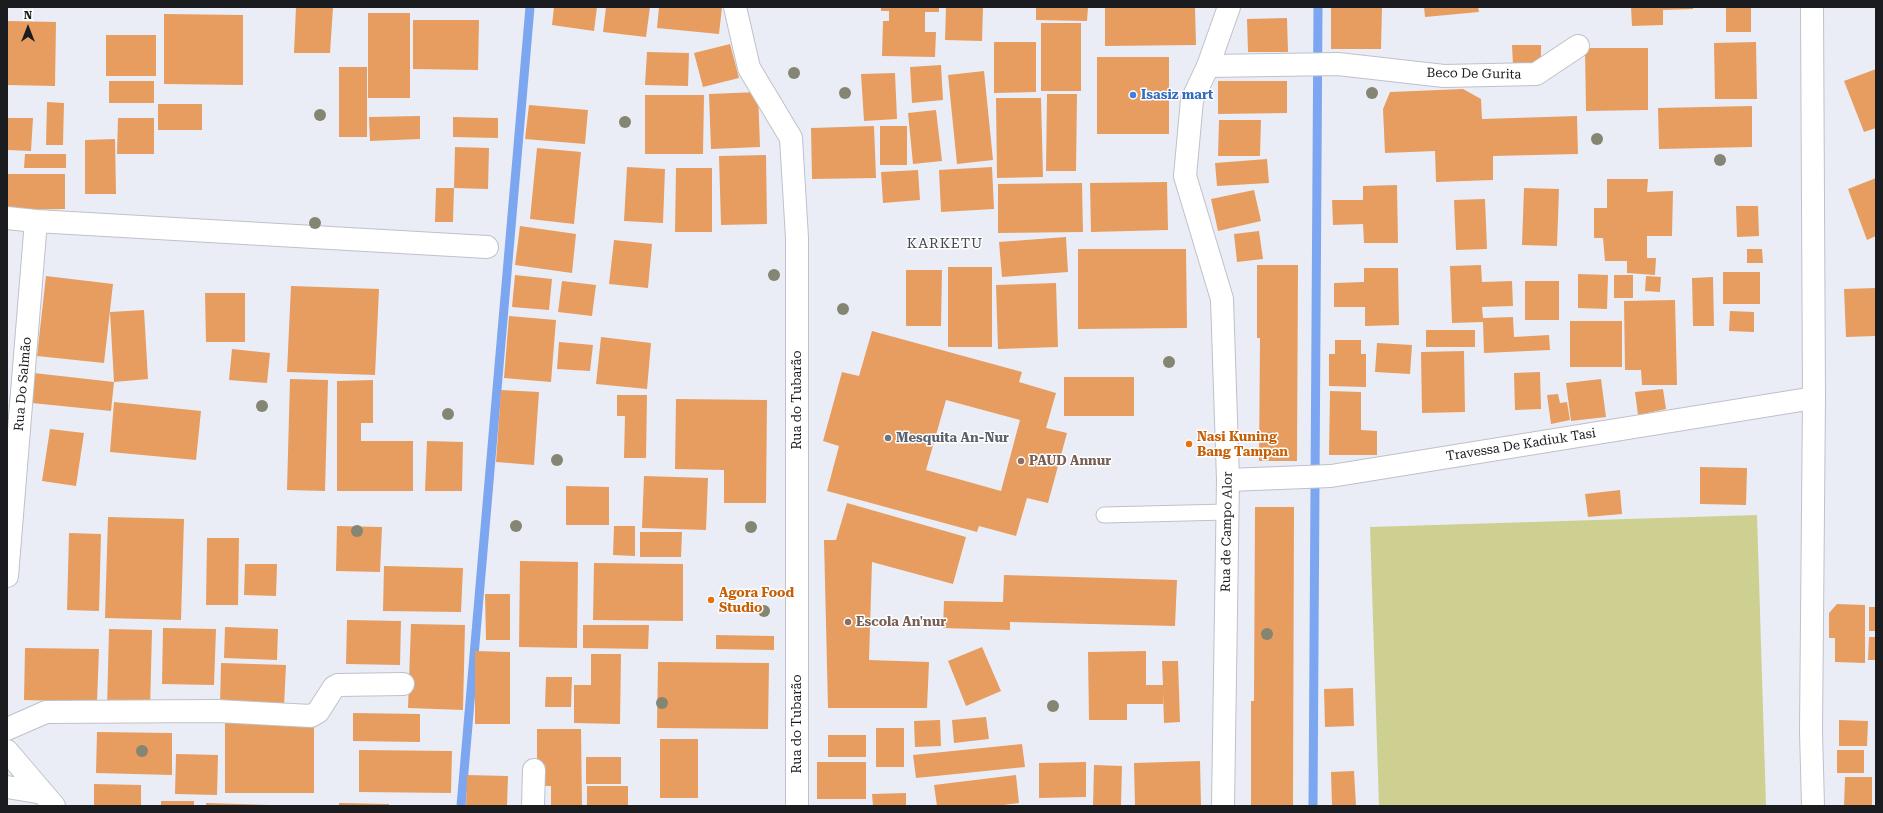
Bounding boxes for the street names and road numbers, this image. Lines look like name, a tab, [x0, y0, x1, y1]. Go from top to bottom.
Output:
street label: Beco De Gurita	[1426, 65, 1522, 83]
street label: Rua Do Salmão	[11, 336, 35, 432]
street label: Rua do Tubarão	[789, 351, 805, 449]
street label: Travessa De Kadiuk Tasi	[1445, 425, 1597, 465]
street label: Rua de Campo Alor	[1218, 472, 1236, 592]
street label: Rua do Tubarão	[789, 675, 805, 773]

